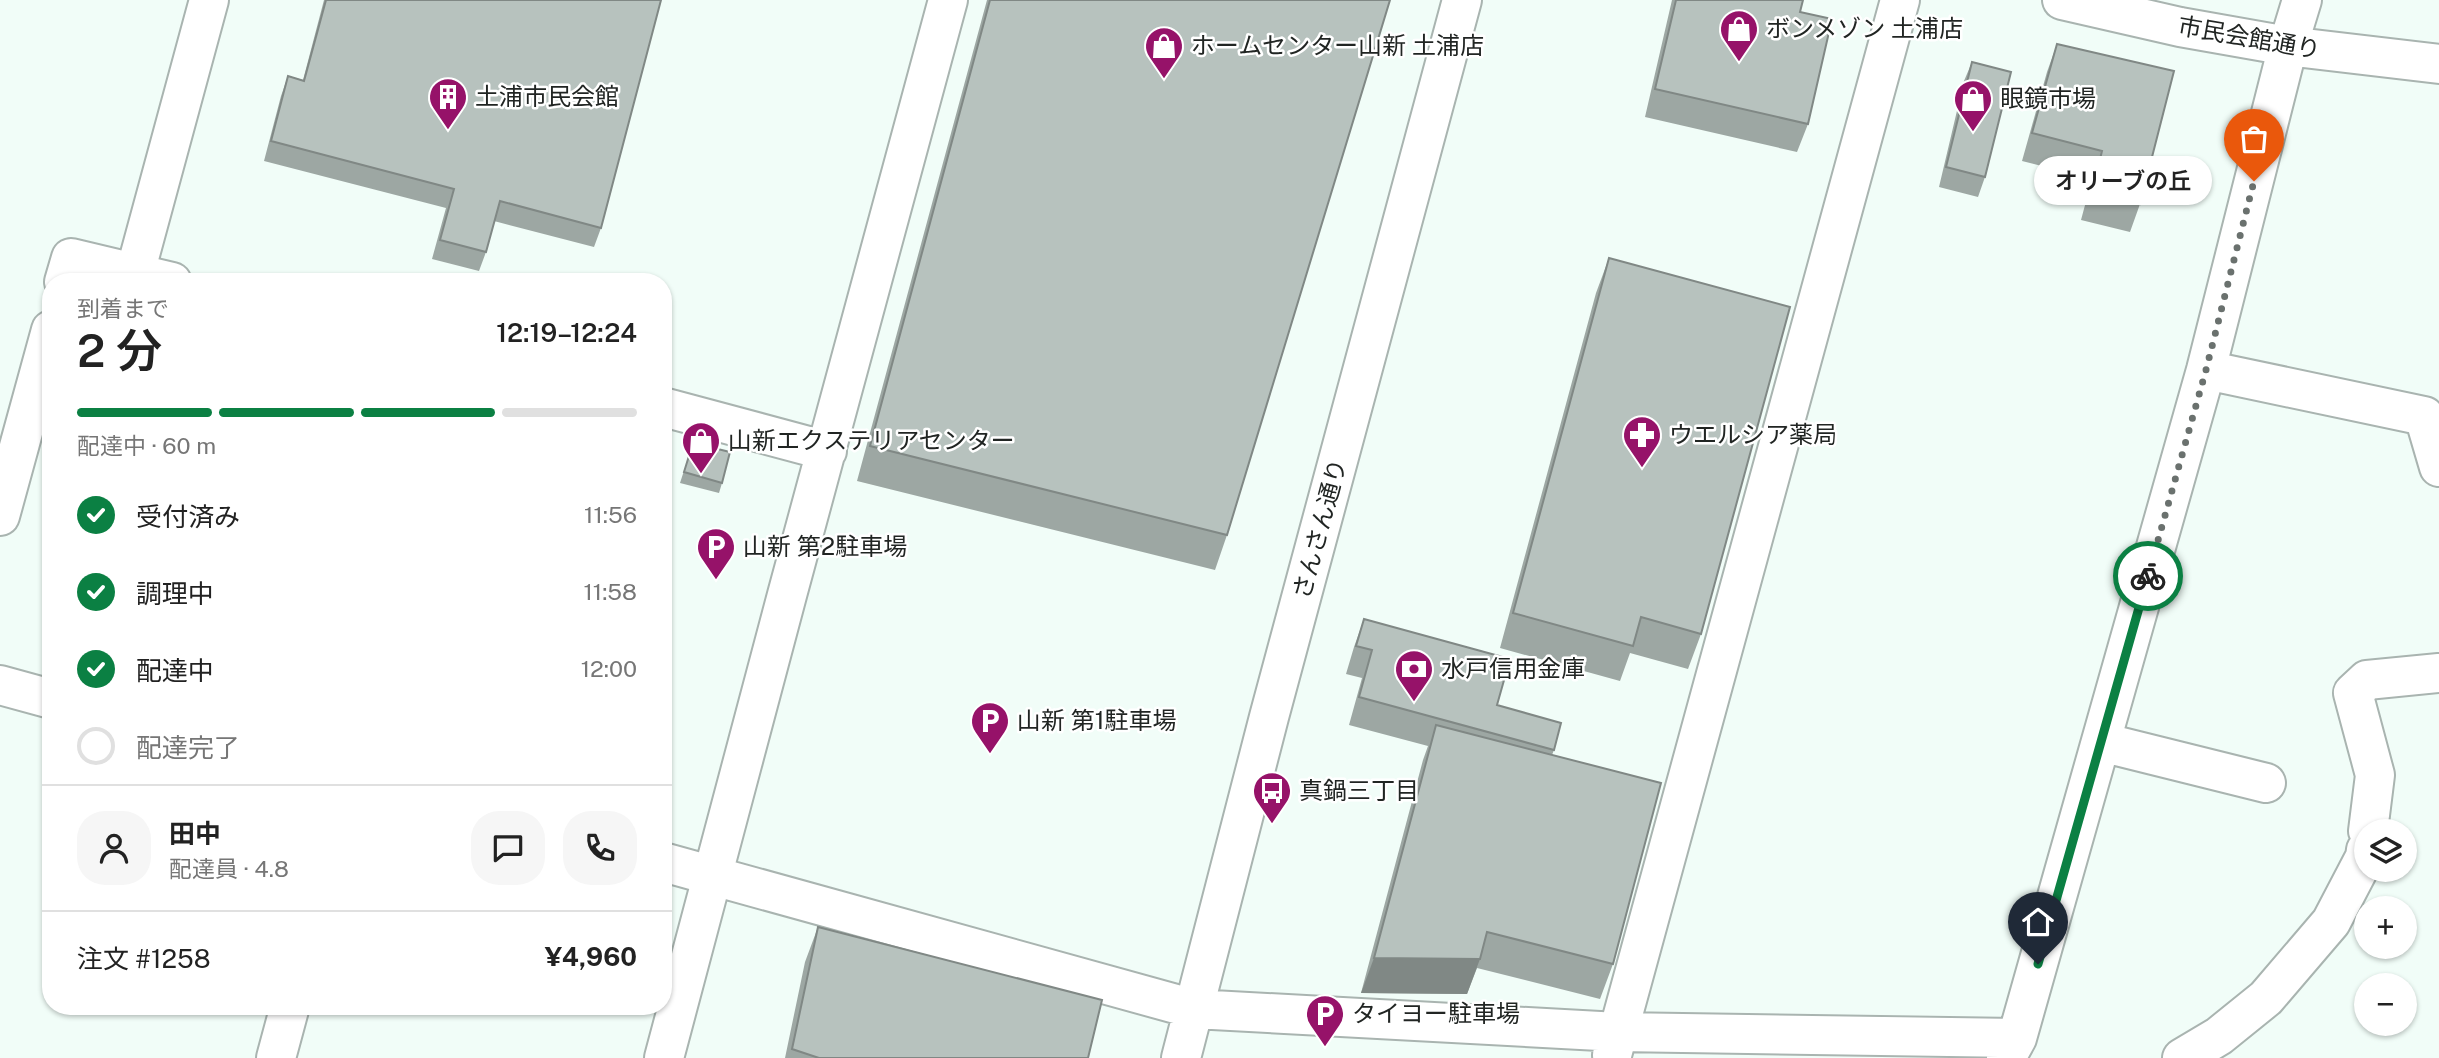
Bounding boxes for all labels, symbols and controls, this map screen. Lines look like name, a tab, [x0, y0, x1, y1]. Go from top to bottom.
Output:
shop icon: ボンメゾン 土浦店	[1718, 8, 1760, 63]
street label: 市民会館通り	[2176, 11, 2323, 63]
place label: ボンメゾン 土浦店	[1766, 14, 1963, 42]
shop icon: ホームセンター山新 土浦店	[1143, 25, 1185, 80]
place label: ホームセンター山新 土浦店	[1191, 31, 1484, 59]
building icon: 土浦市民会館	[427, 76, 469, 131]
shop icon: 眼鏡市場	[1952, 78, 1994, 133]
place label: 土浦市民会館	[475, 82, 619, 110]
place label: 眼鏡市場	[2000, 84, 2096, 112]
pin	[2224, 109, 2284, 181]
icon: bag	[2235, 120, 2273, 158]
callout: オリーブの丘	[2034, 156, 2212, 206]
text: オリーブの丘	[2055, 167, 2191, 194]
text: 到着まで	[77, 295, 169, 322]
text: 12:19–12:24	[496, 317, 637, 348]
text: 2 分	[77, 323, 162, 377]
pharmacy icon: ウエルシア薬局	[1621, 414, 1663, 469]
shop icon: 山新エクステリアセンター	[680, 420, 722, 475]
place label: ウエルシア薬局	[1669, 420, 1837, 448]
place label: 山新エクステリアセンター	[728, 426, 1015, 454]
text: 配達中 · 60 m	[77, 432, 216, 459]
street label: さんさん通り	[1287, 456, 1351, 602]
icon: check	[77, 496, 115, 534]
text: 受付済み	[136, 501, 240, 532]
text: 11:56	[584, 501, 637, 528]
parking icon: 山新 第2駐車場	[695, 526, 737, 581]
place label: 山新 第2駐車場	[743, 532, 907, 560]
courier	[2113, 541, 2183, 611]
icon: bike	[2129, 557, 2167, 595]
icon: check	[77, 573, 115, 611]
text: 調理中	[136, 578, 214, 609]
text: 11:58	[583, 578, 637, 605]
bank icon: 水戸信用金庫	[1393, 648, 1435, 703]
icon: check	[77, 650, 115, 688]
place label: 水戸信用金庫	[1441, 654, 1585, 682]
text: 配達中	[136, 655, 214, 686]
text: 12:00	[581, 655, 637, 682]
parking icon: 山新 第1駐車場	[969, 700, 1011, 755]
place label: 山新 第1駐車場	[1017, 706, 1177, 734]
text: 配達完了	[136, 732, 240, 763]
bus stop icon: 真鍋三丁目	[1251, 770, 1293, 825]
place label: 真鍋三丁目	[1299, 776, 1419, 804]
button: person	[77, 811, 151, 885]
button: chat	[471, 811, 545, 885]
button: phone	[563, 811, 637, 885]
text: 田中	[169, 818, 221, 849]
map controls	[2354, 819, 2417, 1036]
button: layers	[2354, 819, 2417, 882]
text: 配達員 · 4.8	[169, 855, 289, 882]
pin	[2008, 892, 2068, 964]
button: +	[2354, 896, 2417, 959]
icon: home	[2019, 903, 2057, 941]
text: ¥4,960	[545, 941, 637, 972]
text: 注文 #1258	[77, 943, 211, 974]
button: −	[2354, 973, 2417, 1036]
parking icon: タイヨー駐車場	[1304, 993, 1346, 1048]
place label: タイヨー駐車場	[1352, 999, 1520, 1027]

